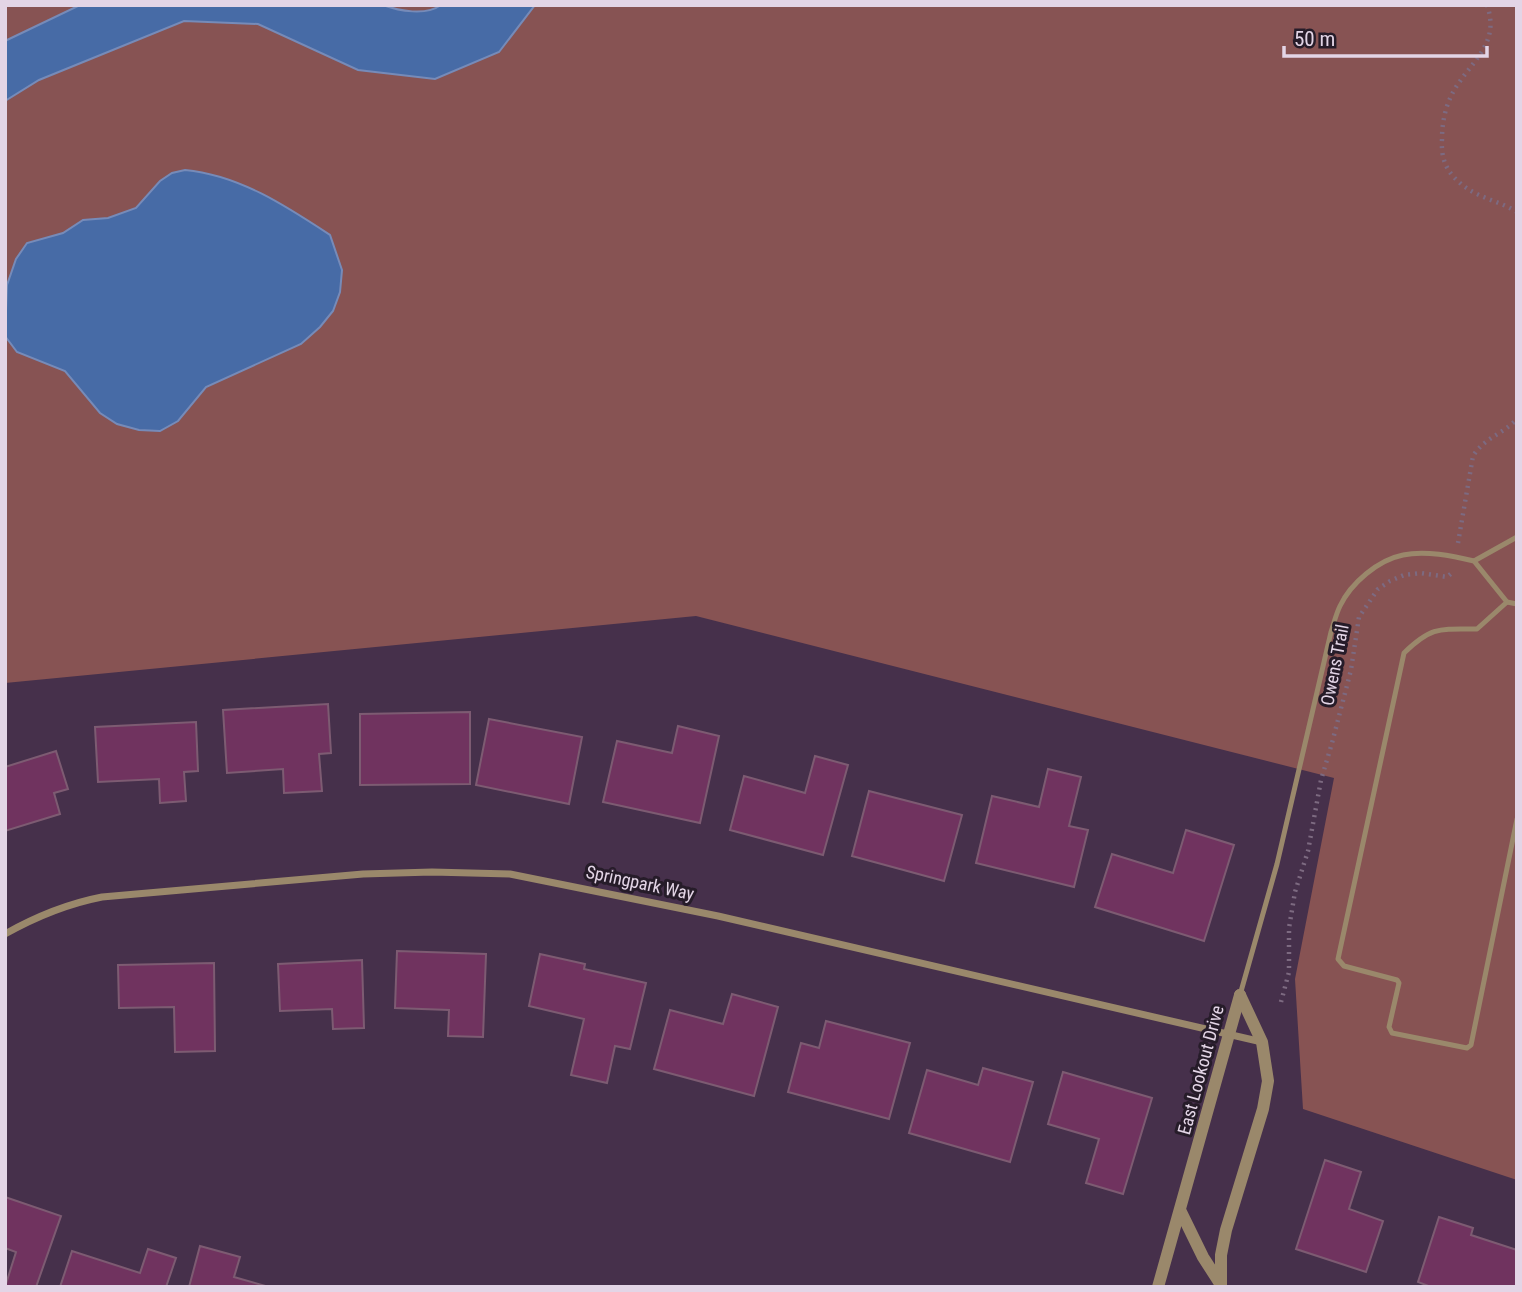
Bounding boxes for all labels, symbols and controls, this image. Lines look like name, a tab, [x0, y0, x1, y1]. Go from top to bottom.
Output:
scale bar	[1284, 14, 1487, 58]
text: 50 m	[1294, 27, 1335, 51]
street label: Owens Trail	[1316, 622, 1353, 707]
street label: Springpark Way	[584, 861, 697, 904]
street label: East Lookout Drive	[1173, 1003, 1228, 1137]

